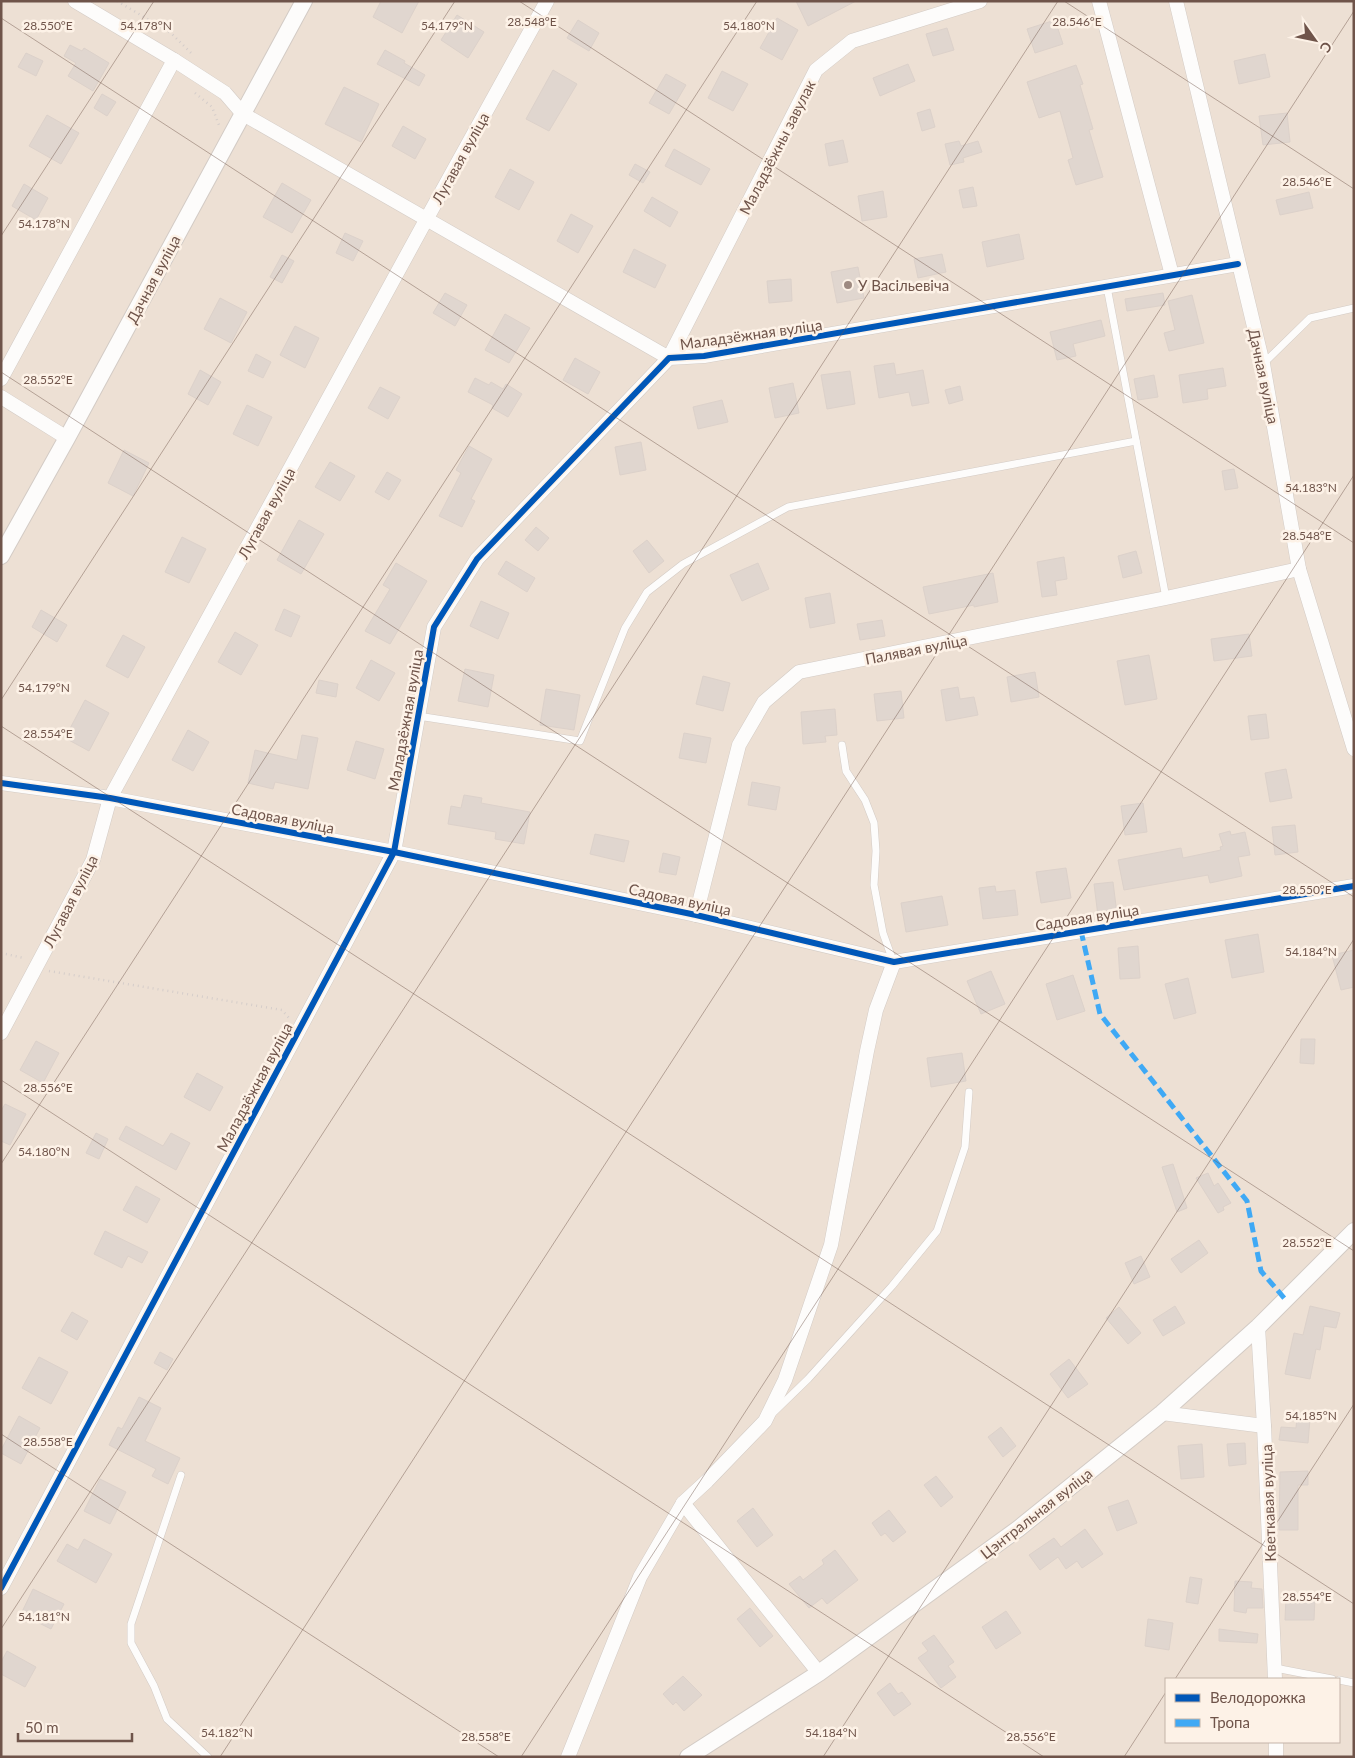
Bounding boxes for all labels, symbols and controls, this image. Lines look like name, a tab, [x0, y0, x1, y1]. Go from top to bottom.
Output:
text: 28.548°E	[507, 14, 557, 29]
text: 28.546°E	[1052, 14, 1102, 29]
north arrow	[1290, 15, 1340, 65]
text: 28.550°E	[23, 18, 73, 33]
text: 54.178°N	[120, 18, 172, 33]
text: 54.179°N	[421, 18, 473, 33]
text: 54.180°N	[723, 18, 775, 33]
text: С	[1316, 39, 1336, 56]
street label: Маладзёжны завулак	[735, 76, 819, 217]
street label: Лугавая вуліца	[427, 109, 492, 208]
text: 28.546°E	[1282, 174, 1332, 189]
text: 54.178°N	[18, 216, 70, 231]
street label: Дачная вуліца	[122, 232, 184, 326]
place label: У Васільевіча	[858, 276, 949, 294]
marker: У Васільевіча	[842, 279, 854, 291]
street label: Маладзёжная вуліца	[679, 315, 823, 353]
street label: Дачная вуліца	[1245, 327, 1283, 425]
text: 28.552°E	[23, 372, 73, 387]
street label: Лугавая вуліца	[233, 464, 298, 563]
text: 54.183°N	[1285, 480, 1337, 495]
text: 28.548°E	[1282, 528, 1332, 543]
street label: Палявая вуліца	[863, 630, 969, 668]
street label: Маладзёжная вуліца	[384, 648, 426, 792]
text: 54.179°N	[18, 680, 70, 695]
text: 28.554°E	[23, 726, 73, 741]
street label: Садовая вуліца	[230, 799, 336, 837]
street label: Лугавая вуліца	[39, 852, 101, 951]
street label: Садовая вуліца	[627, 879, 733, 919]
text: 28.550°E	[1282, 882, 1332, 897]
street label: Садовая вуліца	[1034, 900, 1140, 934]
text: 54.184°N	[1285, 944, 1337, 959]
street label: Маладзёжная вуліца	[212, 1019, 296, 1155]
text: 28.556°E	[23, 1080, 73, 1095]
text: 54.180°N	[18, 1144, 70, 1159]
text: 28.552°E	[1282, 1235, 1332, 1250]
text: 54.185°N	[1285, 1408, 1337, 1423]
text: 28.558°E	[23, 1434, 73, 1449]
street label: Кветкавая вуліца	[1257, 1444, 1279, 1562]
street label: Цэнтральная вуліца	[976, 1464, 1096, 1562]
text: 28.554°E	[1282, 1589, 1332, 1604]
text: 54.181°N	[18, 1609, 70, 1624]
legend	[1165, 1678, 1340, 1743]
text: Велодорожка	[1210, 1688, 1306, 1706]
scale bar	[18, 1710, 131, 1742]
text: Тропа	[1210, 1713, 1250, 1731]
text: 50 m	[25, 1718, 59, 1736]
text: 54.182°N	[201, 1725, 253, 1740]
text: 54.184°N	[805, 1725, 857, 1740]
text: 28.558°E	[461, 1729, 511, 1744]
text: 28.556°E	[1006, 1729, 1056, 1744]

